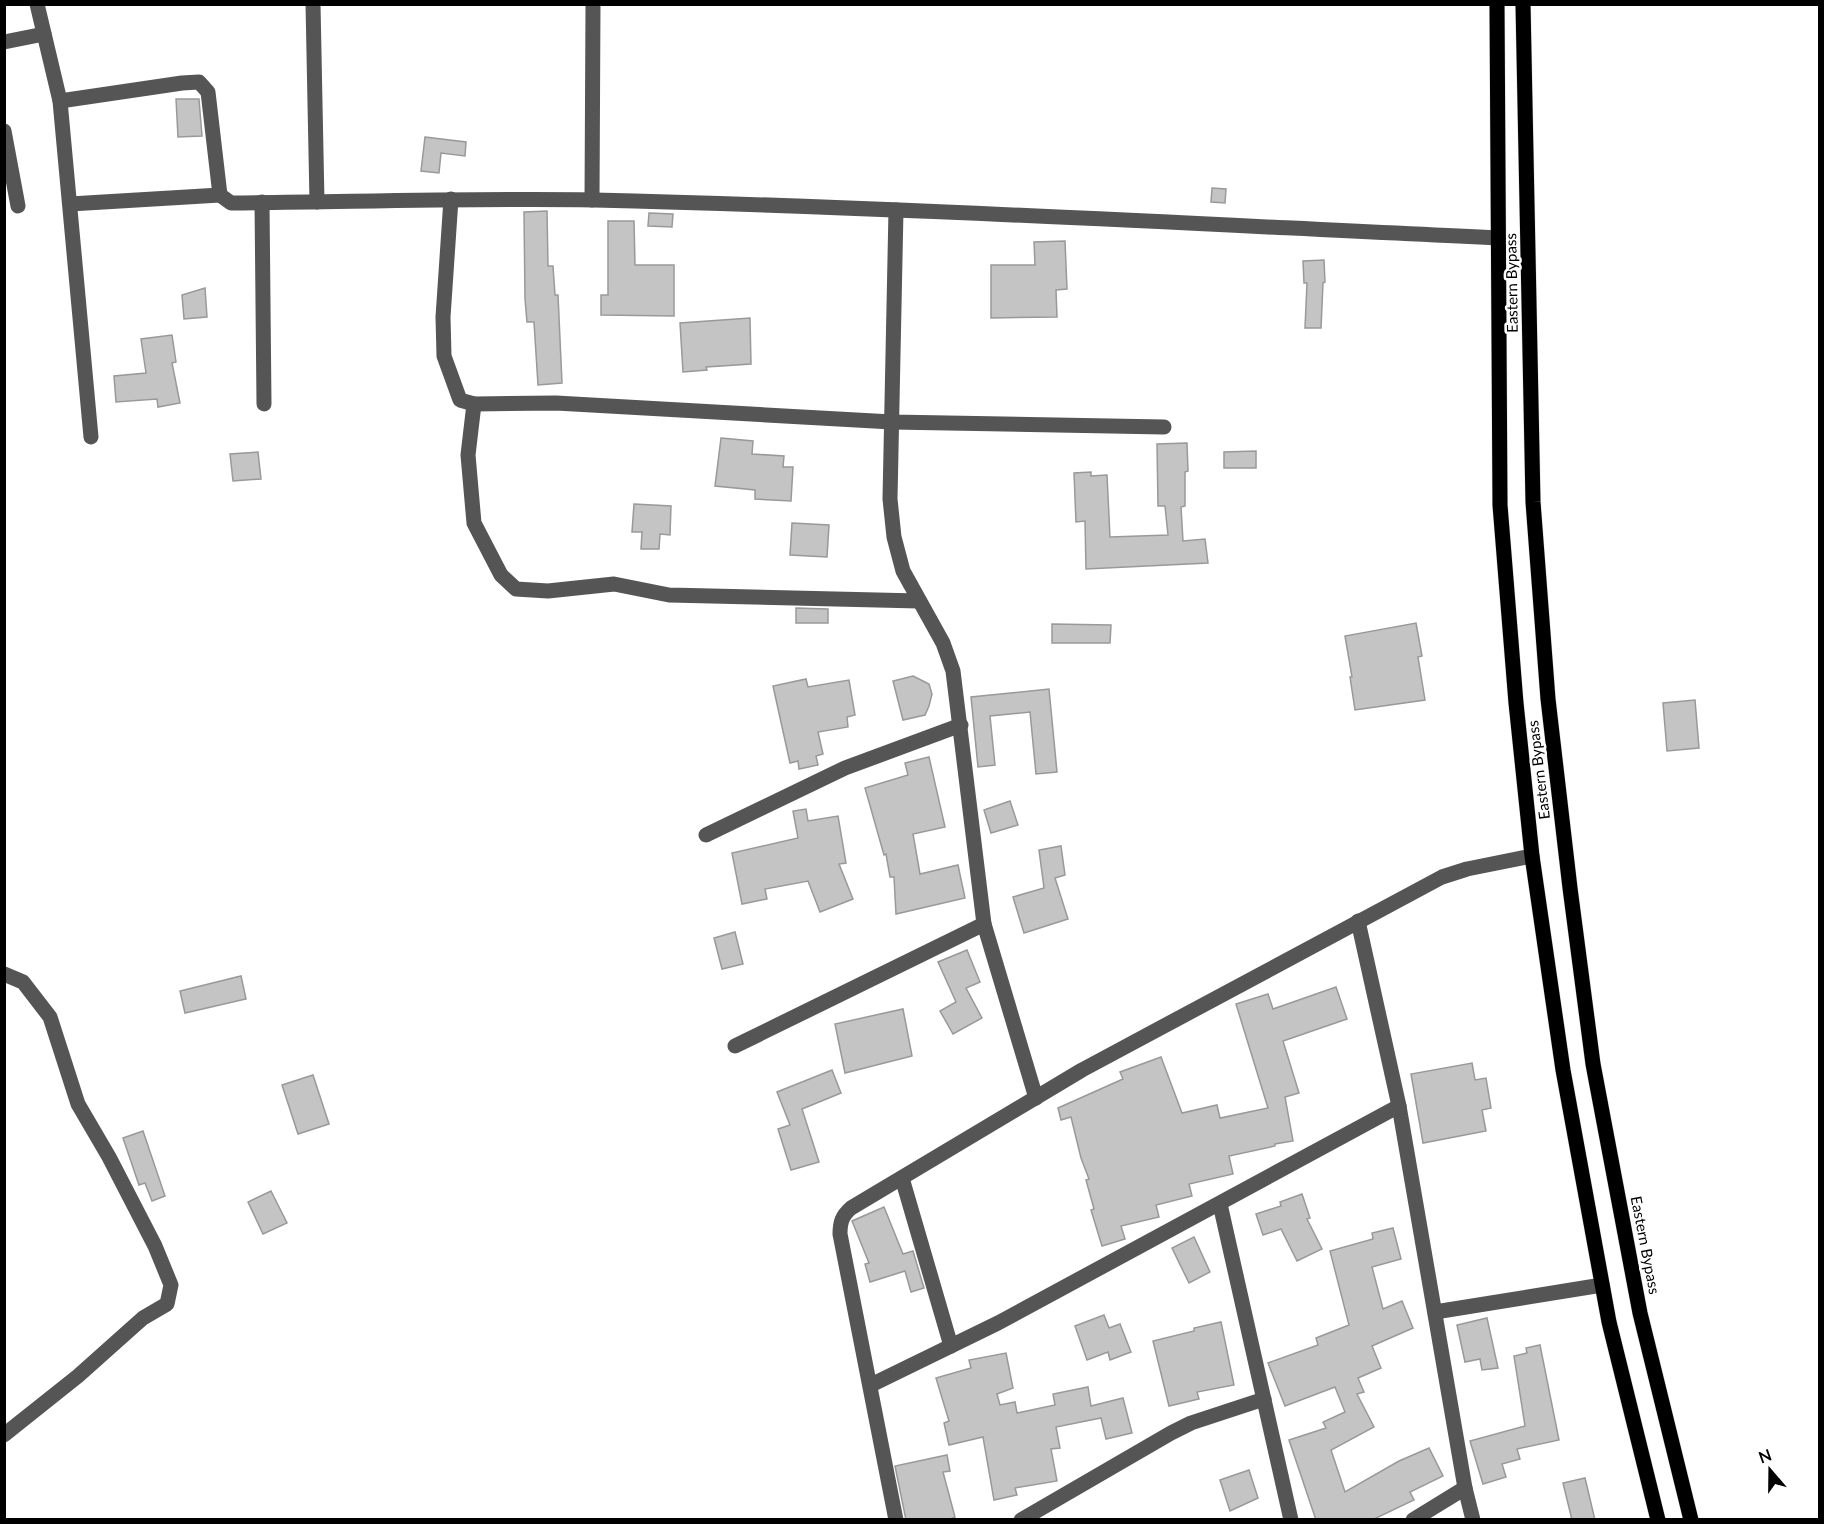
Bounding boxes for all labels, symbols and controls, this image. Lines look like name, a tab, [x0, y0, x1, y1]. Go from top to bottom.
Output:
street label: Eastern Bypass	[1501, 233, 1521, 333]
street label: Eastern Bypass	[1523, 720, 1553, 820]
street label: Eastern Bypass	[1628, 1194, 1664, 1296]
north arrow	[1740, 1440, 1800, 1500]
text: N	[1756, 1444, 1774, 1466]

